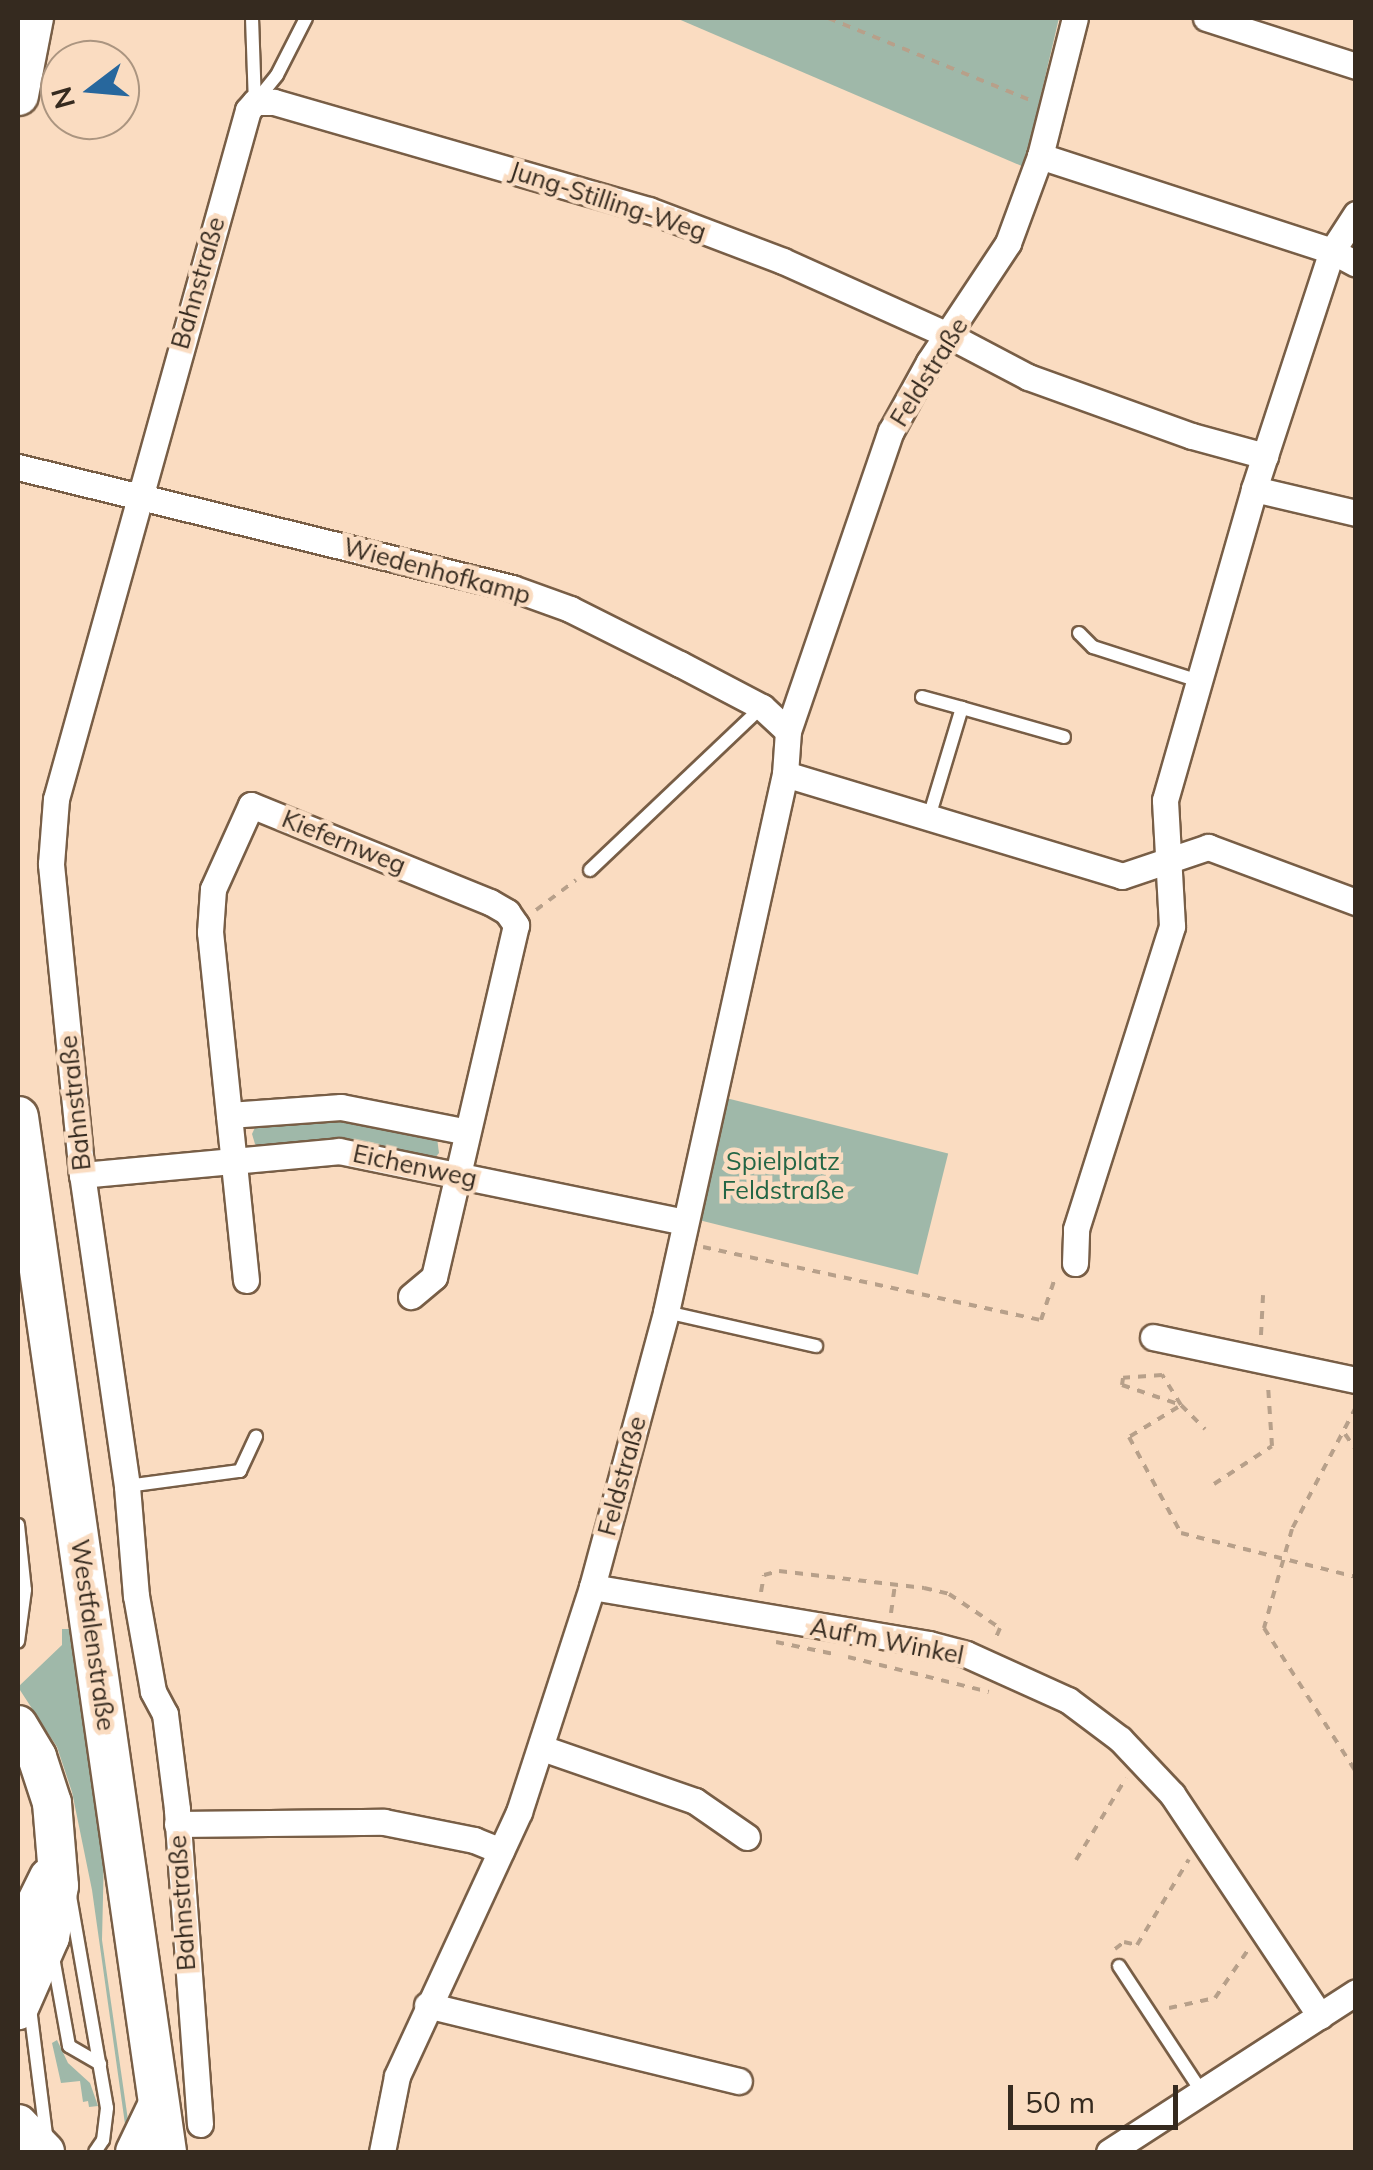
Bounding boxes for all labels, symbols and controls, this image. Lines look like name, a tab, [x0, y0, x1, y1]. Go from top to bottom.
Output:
north arrow	[40, 40, 140, 140]
text: N	[43, 83, 82, 113]
street label: Jung-Stilling-Weg	[506, 155, 710, 247]
street label: Bahnstraße	[165, 214, 231, 352]
street label: Feldstraße	[884, 312, 974, 432]
street label: Wiedenhofkamp	[340, 532, 534, 610]
street label: Kiefernweg	[278, 804, 410, 880]
street label: Bahnstraße	[53, 1034, 97, 1172]
street label: Eichenweg	[350, 1138, 480, 1194]
park label: Spielplatz Feldstraße	[722, 1147, 844, 1206]
street label: Feldstraße	[592, 1413, 652, 1539]
street label: Westfalenstraße	[65, 1537, 121, 1733]
street label: Auf'm Winkel	[808, 1611, 966, 1671]
street label: Bahnstraße	[162, 1834, 202, 1972]
scale bar	[1013, 2065, 1183, 2127]
text: 50 m	[1025, 2083, 1095, 2121]

